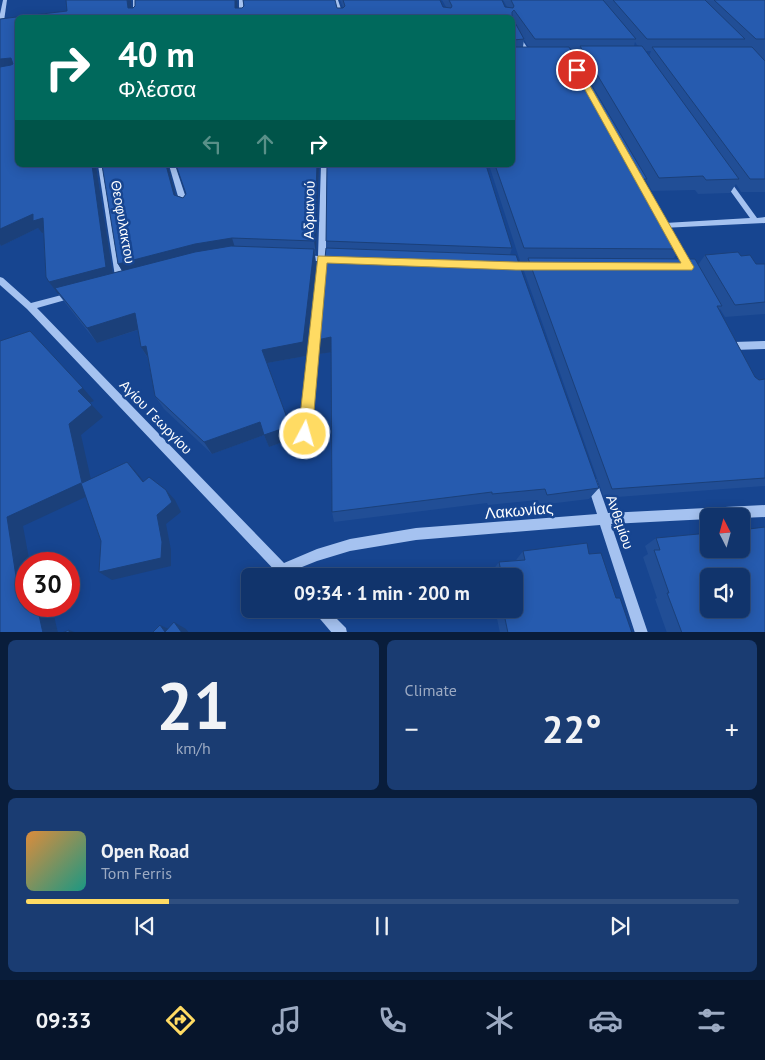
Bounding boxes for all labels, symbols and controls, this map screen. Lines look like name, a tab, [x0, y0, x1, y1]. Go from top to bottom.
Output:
text: 40 m	[118, 31, 195, 77]
icon: right	[35, 35, 100, 100]
pin	[556, 49, 598, 91]
icon: arrive	[563, 56, 591, 84]
text: Φλέσσα	[118, 75, 196, 103]
icon: left	[198, 130, 226, 158]
icon: ahead	[251, 130, 279, 158]
icon: right	[304, 130, 332, 158]
street label: Θεοφυλακτου	[107, 179, 139, 265]
street label: Αδριανού	[299, 180, 319, 240]
street label: Αγίου Γεωργίου	[116, 376, 196, 458]
position arrow	[278, 407, 330, 459]
street label: Ανθεμίου	[602, 492, 638, 552]
street label: Λακωνίας	[484, 497, 554, 523]
north arrow	[700, 508, 750, 558]
map controls	[700, 508, 750, 618]
speed limit sign: 30	[15, 552, 80, 617]
button: sound	[700, 568, 750, 618]
text: 09:34 · 1 min · 200 m	[294, 581, 470, 605]
text: 21	[156, 663, 230, 747]
text: Climate	[405, 680, 457, 700]
text: 22°	[542, 704, 602, 753]
text: −	[405, 710, 419, 747]
text: +	[725, 710, 739, 747]
text: km/h	[176, 738, 211, 758]
text: Open Road	[101, 839, 189, 863]
text: Tom Ferris	[101, 863, 172, 883]
icon: previous	[131, 912, 159, 940]
icon: pause	[368, 912, 396, 940]
icon: next	[606, 912, 634, 940]
icon: directions	[163, 1003, 198, 1038]
icon: music	[269, 1003, 304, 1038]
icon: phone	[375, 1003, 410, 1038]
icon: climate	[482, 1003, 517, 1038]
icon: car	[588, 1003, 623, 1038]
icon: filters	[694, 1003, 729, 1038]
text: 09:33	[36, 1006, 91, 1034]

